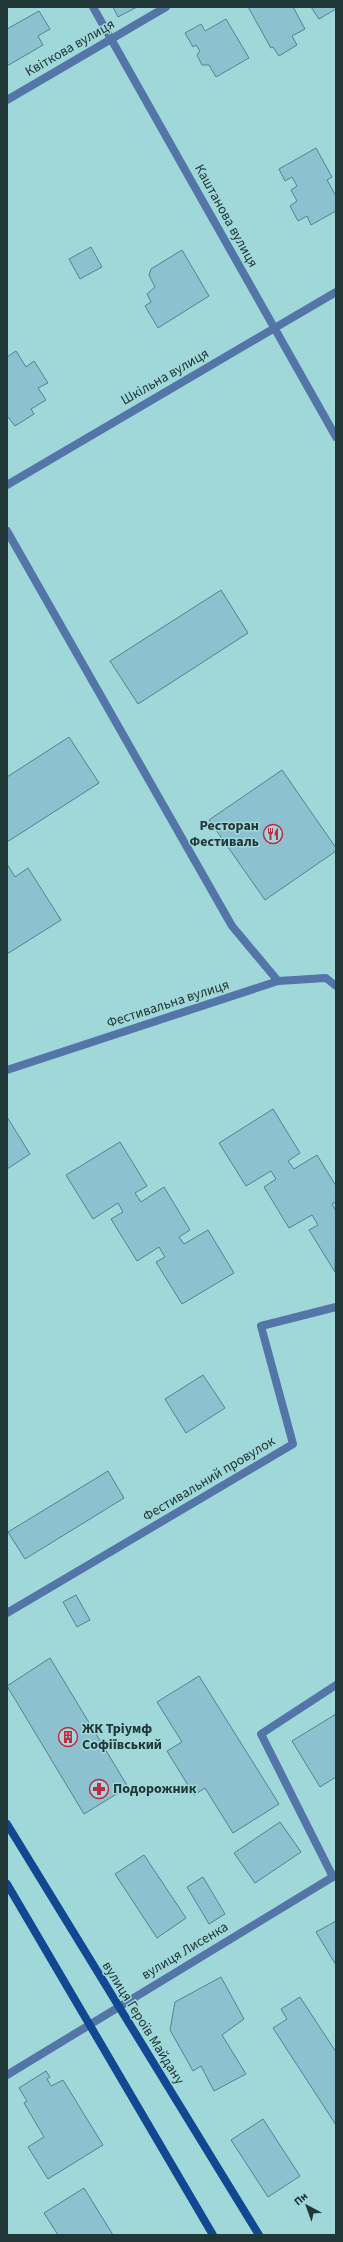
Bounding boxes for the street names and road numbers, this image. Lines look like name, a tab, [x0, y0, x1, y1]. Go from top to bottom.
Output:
street label: Квіткова вулиця	[22, 14, 118, 82]
street label: Каштанова вулиця	[189, 161, 263, 271]
street label: Шкільна вулиця	[117, 344, 213, 410]
street label: Фестивальна вулиця	[104, 975, 232, 1033]
street label: Фестивальний провулок	[139, 1431, 279, 1527]
street label: вулиця Лисенка	[138, 1917, 232, 1985]
street label: вулиця Героїв Майдану	[97, 1958, 189, 2089]

